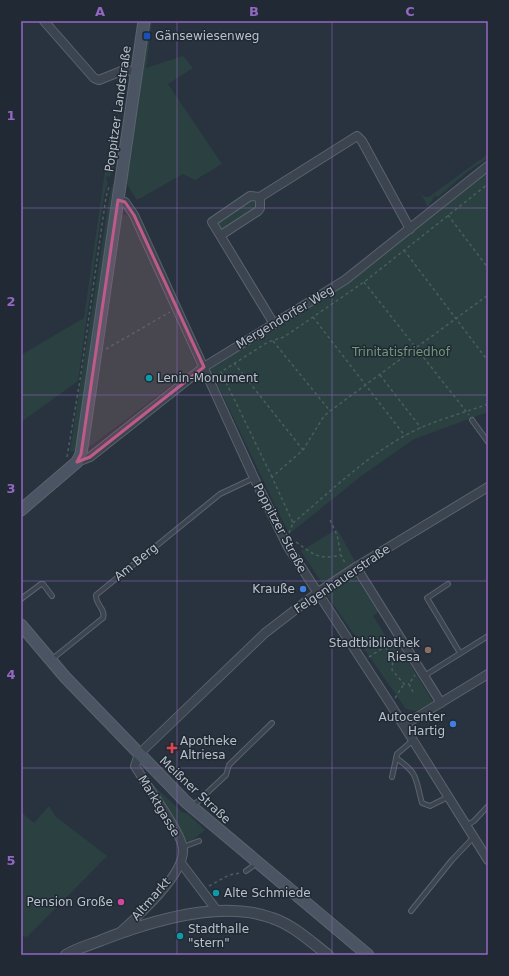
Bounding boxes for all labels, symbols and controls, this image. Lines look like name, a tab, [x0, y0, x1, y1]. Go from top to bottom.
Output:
text: A	[95, 4, 105, 19]
text: B	[249, 4, 259, 19]
text: C	[405, 4, 415, 19]
place label: Gänsewiesenweg	[155, 29, 259, 43]
marker: Gänsewiesenweg	[142, 31, 152, 41]
street label: Poppitzer Landstraße	[102, 45, 134, 173]
text: 1	[6, 108, 16, 123]
street label: Mergendorfer Weg	[234, 282, 336, 352]
text: 2	[6, 294, 16, 309]
park label: Trinitatisfriedhof	[351, 345, 451, 359]
place label: Lenin-Monument	[157, 371, 258, 385]
marker: Lenin-Monument	[144, 373, 154, 383]
text: 3	[6, 481, 16, 496]
street label: Poppitzer Straße	[250, 481, 310, 575]
street label: Am Berg	[112, 540, 160, 584]
street label: Felgenhauerstraße	[291, 542, 393, 616]
place label: Krauße	[252, 582, 295, 596]
marker: Krauße	[298, 584, 308, 594]
place label: Stadtbibliothek Riesa	[329, 636, 420, 664]
marker: Stadtbibliothek Riesa	[423, 645, 433, 655]
text: 4	[6, 667, 16, 682]
place label: Autocenter Hartig	[379, 710, 445, 738]
marker: Autocenter Hartig	[448, 719, 458, 729]
place label: Apotheke Altriesa	[180, 734, 237, 762]
marker: Apotheke Altriesa	[167, 743, 177, 753]
street label: Meißner Straße	[157, 754, 233, 826]
street label: Marktgasse	[135, 773, 183, 839]
text: 5	[6, 853, 16, 868]
street label: Altmarkt	[129, 875, 173, 923]
place label: Alte Schmiede	[224, 886, 311, 900]
marker: Alte Schmiede	[211, 888, 221, 898]
place label: Pension Große	[27, 895, 113, 909]
marker: Pension Große	[116, 897, 126, 907]
place label: Stadthalle "stern"	[188, 922, 249, 950]
marker: Stadthalle "stern"	[175, 931, 185, 941]

